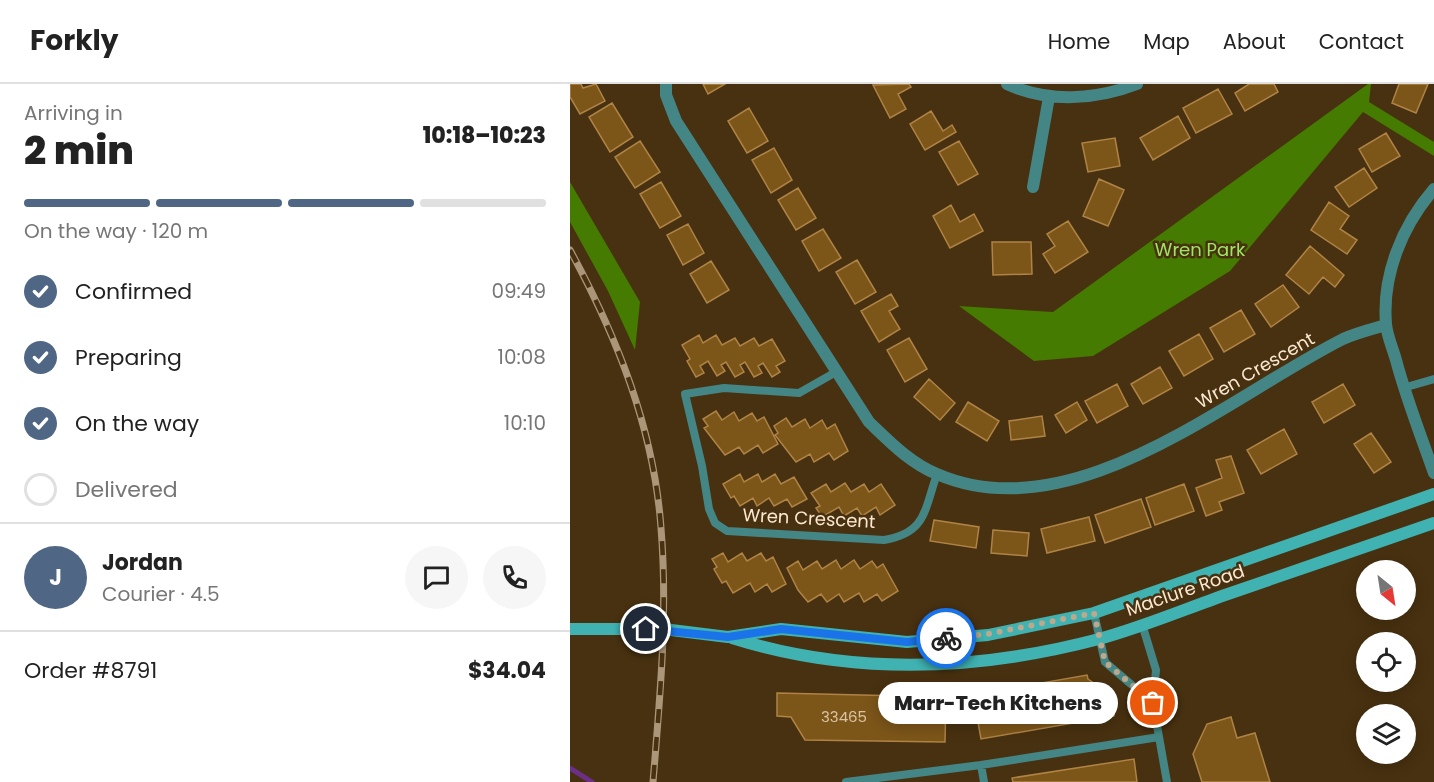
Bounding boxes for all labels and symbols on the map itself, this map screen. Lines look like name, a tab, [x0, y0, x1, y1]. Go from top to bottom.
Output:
park label: Wren Park	[1155, 237, 1246, 262]
street label: Wren Crescent	[1191, 326, 1319, 414]
street label: Wren Crescent	[742, 502, 876, 534]
street label: Maclure Road	[1122, 558, 1248, 622]
north arrow	[1356, 560, 1416, 620]
pin	[620, 603, 671, 654]
courier	[916, 608, 976, 668]
pin	[1127, 677, 1178, 728]
callout: Marr-Tech Kitchens	[877, 682, 1117, 724]
house number: 33465	[821, 706, 867, 727]

